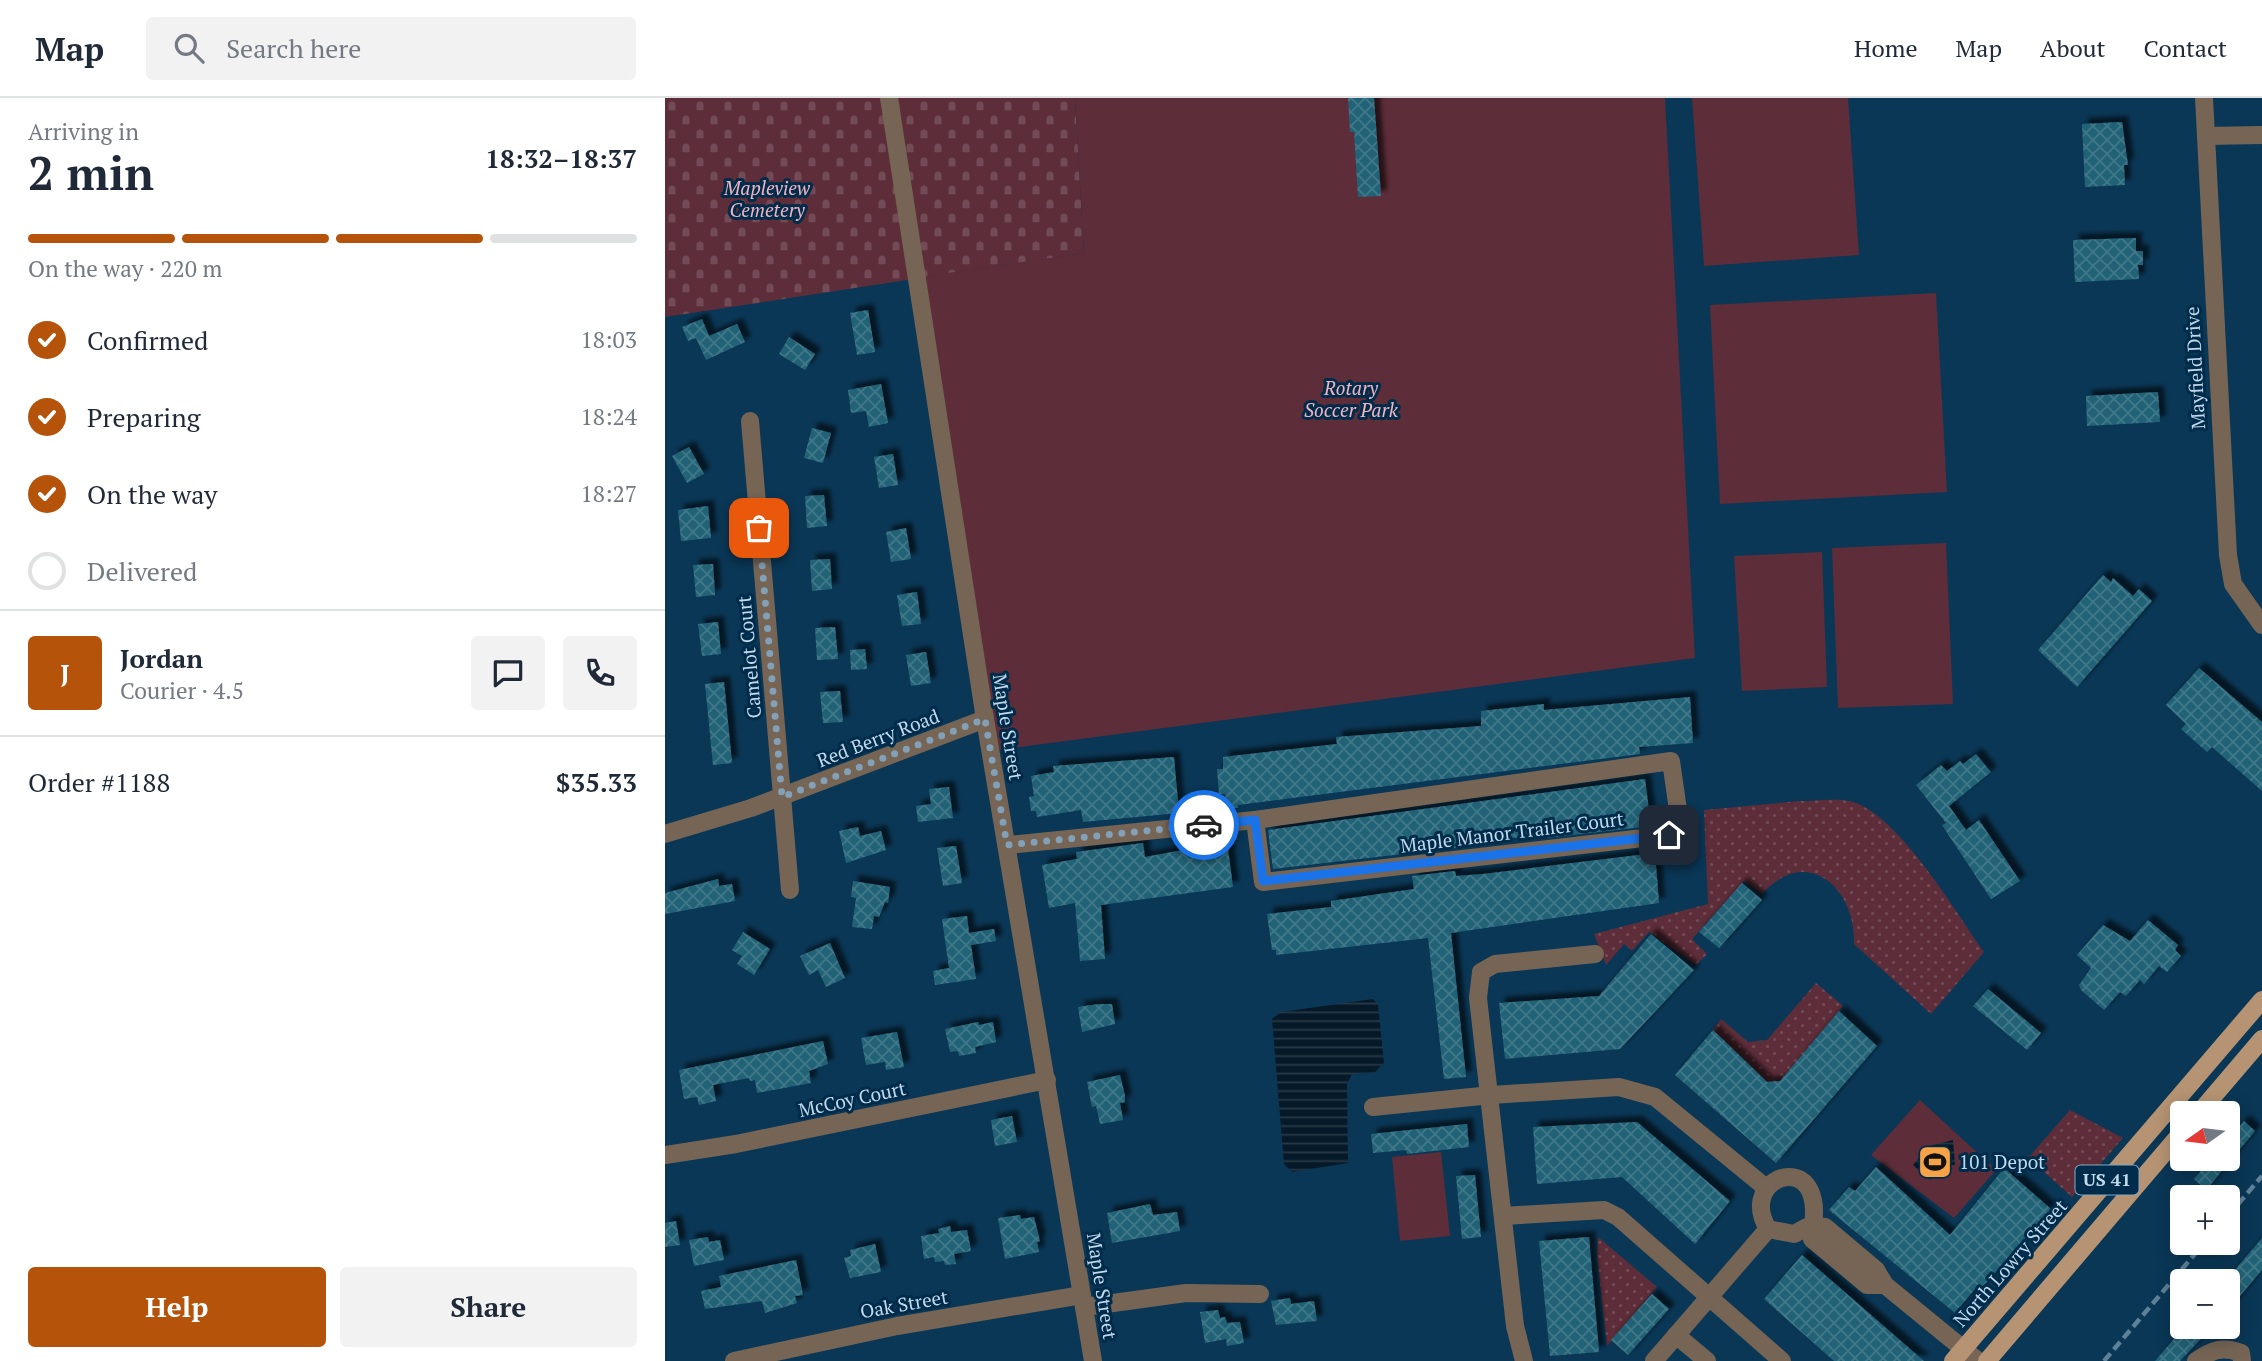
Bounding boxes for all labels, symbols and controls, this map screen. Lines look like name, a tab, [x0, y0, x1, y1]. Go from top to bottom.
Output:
search box	[146, 17, 636, 80]
text: Map	[35, 27, 104, 70]
icon: search	[170, 29, 208, 67]
text: Search here	[226, 31, 361, 65]
text: Home	[1854, 32, 1918, 64]
text: Map	[1956, 32, 2002, 64]
text: About	[2040, 32, 2106, 64]
text: Contact	[2144, 32, 2227, 64]
text: Arriving in	[28, 116, 139, 147]
text: 18:32–18:37	[485, 141, 637, 175]
text: 2 min	[28, 142, 154, 203]
park label: Mapleview Cemetery	[723, 175, 811, 222]
text: On the way · 220 m	[28, 253, 222, 284]
street label: Mayfield Drive	[2179, 306, 2210, 430]
icon: check	[28, 321, 66, 359]
text: Confirmed	[87, 323, 208, 357]
text: 18:03	[580, 324, 637, 355]
park label: Rotary Soccer Park	[1304, 375, 1399, 422]
icon: check	[28, 398, 66, 436]
text: Preparing	[87, 400, 200, 434]
text: 18:24	[580, 401, 637, 432]
icon: check	[28, 475, 66, 513]
text: On the way	[87, 477, 218, 511]
text: 18:27	[580, 478, 637, 509]
pin	[729, 498, 789, 558]
icon: bag	[740, 509, 778, 547]
text: Delivered	[87, 554, 197, 588]
street label: Camelot Court	[731, 595, 766, 719]
button: chat	[471, 636, 545, 710]
button: phone	[563, 636, 637, 710]
text: Jordan	[120, 641, 203, 675]
text: J	[60, 656, 70, 690]
street label: Maple Street	[988, 672, 1029, 782]
text: Courier · 4.5	[120, 675, 244, 706]
street label: Red Berry Road	[813, 703, 943, 772]
text: Order #1188	[28, 765, 170, 799]
text: $35.33	[556, 765, 637, 799]
courier	[1169, 790, 1239, 860]
street label: Maple Manor Trailer Court	[1399, 805, 1625, 858]
pin	[1639, 805, 1699, 865]
icon: car	[1185, 806, 1223, 844]
icon: home	[1650, 816, 1688, 854]
street label: McCoy Court	[796, 1075, 908, 1122]
north arrow	[2170, 1101, 2240, 1171]
map controls	[2170, 1101, 2240, 1339]
sports icon: 101 Depot	[1916, 1143, 1954, 1181]
place label: 101 Depot	[1959, 1149, 2045, 1174]
road number: US 41	[2075, 1166, 2139, 1195]
button: +	[2170, 1185, 2240, 1255]
street label: North Lowry Street	[1947, 1193, 2072, 1332]
street label: Maple Street	[1082, 1231, 1123, 1341]
button: Help	[28, 1267, 326, 1347]
button: Share	[340, 1267, 637, 1347]
button: −	[2170, 1269, 2240, 1339]
street label: Oak Street	[858, 1283, 950, 1324]

